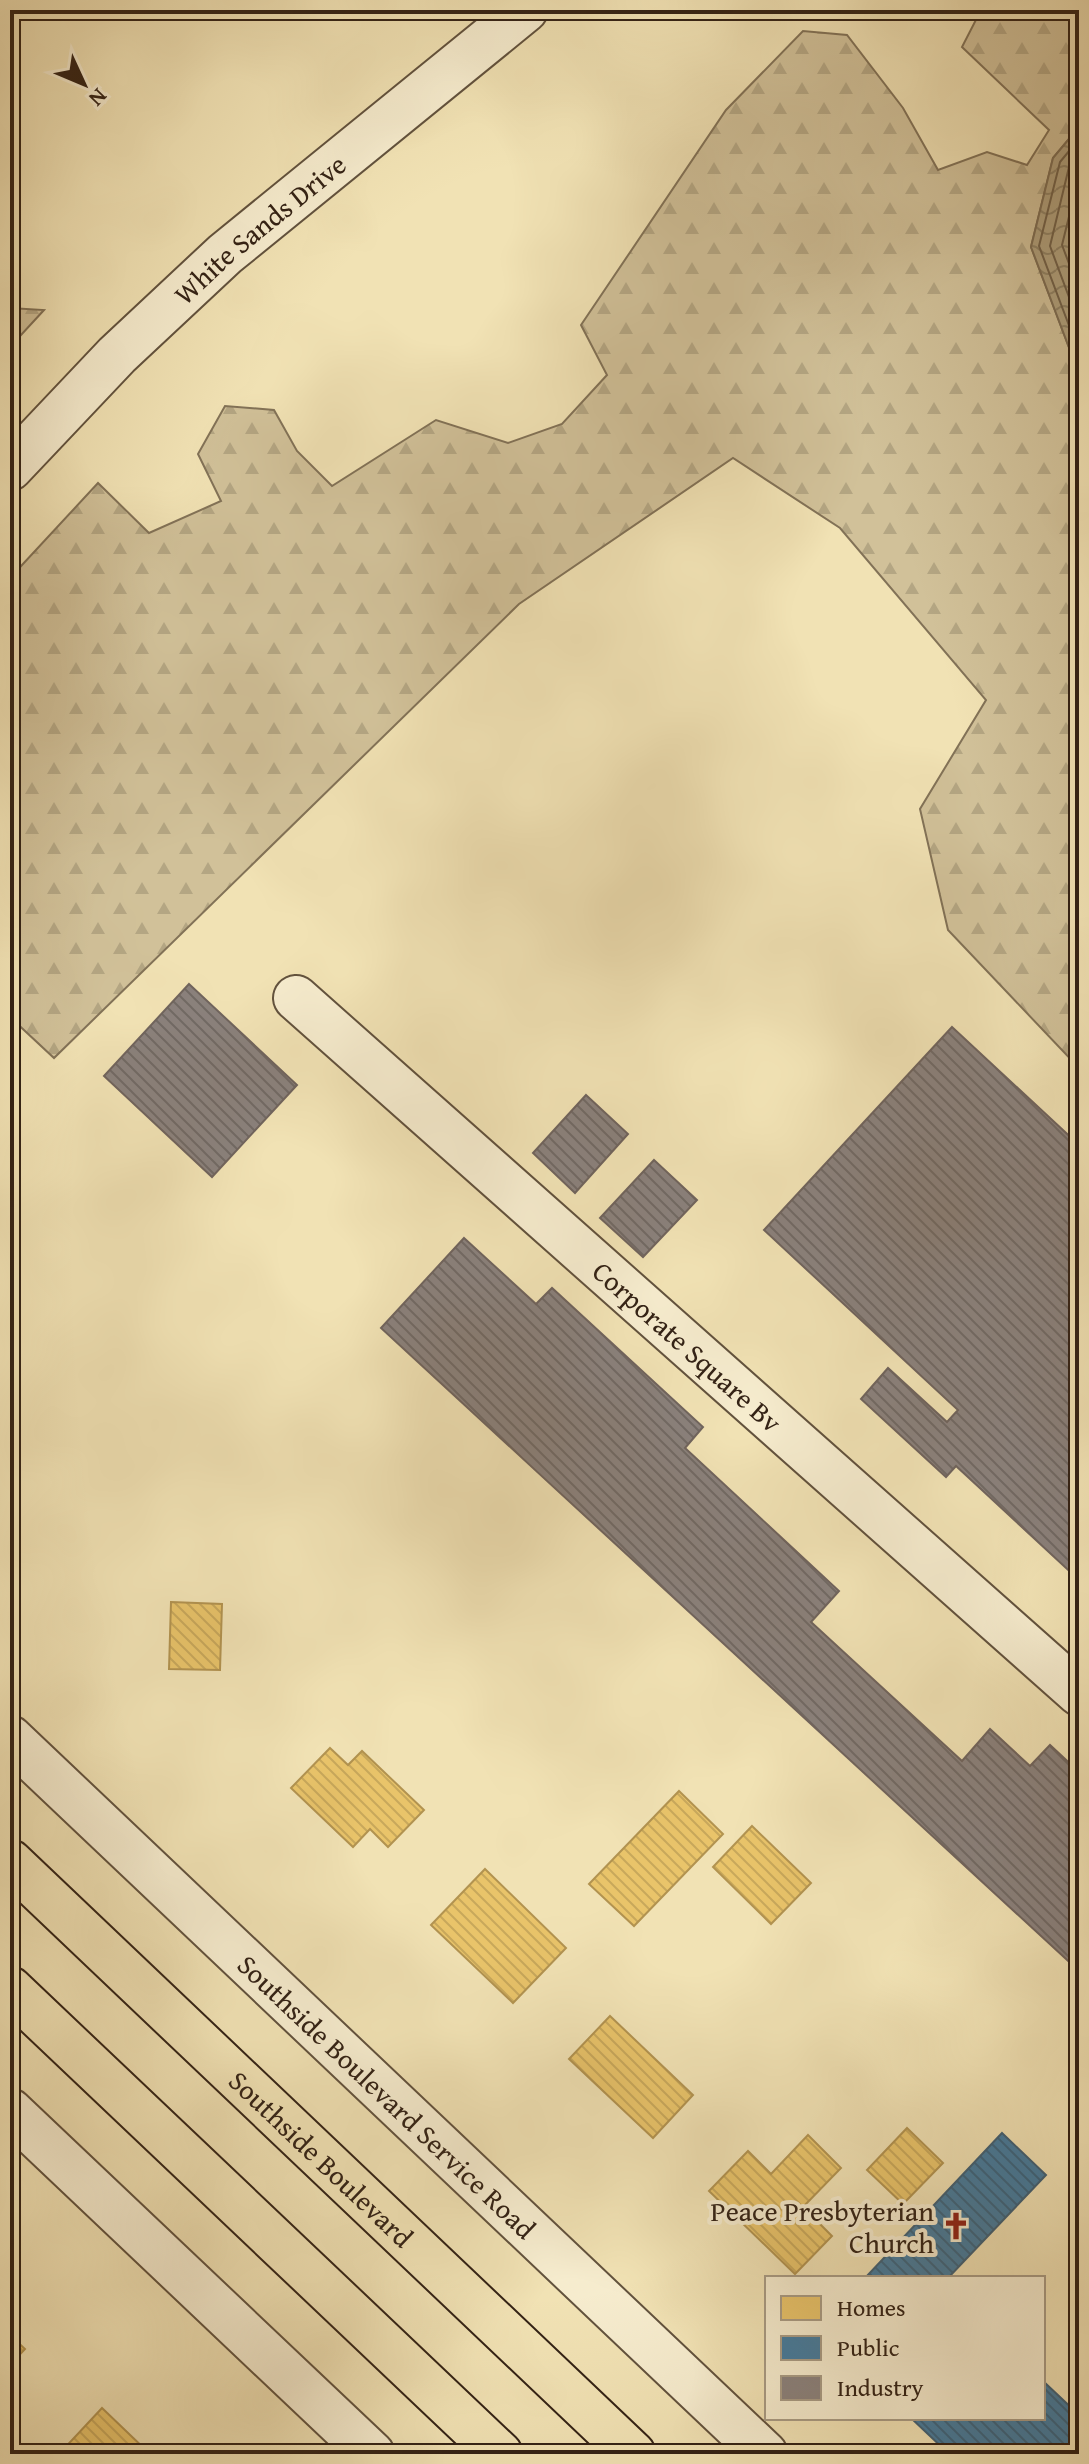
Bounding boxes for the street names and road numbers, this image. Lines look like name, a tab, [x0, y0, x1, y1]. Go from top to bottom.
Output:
street label: White Sands Drive	[164, 144, 354, 313]
street label: Corporate Square Bv	[584, 1250, 792, 1441]
street label: Southside Boulevard Service Road	[231, 1948, 545, 2244]
street label: Southside Boulevard	[224, 2062, 420, 2254]

